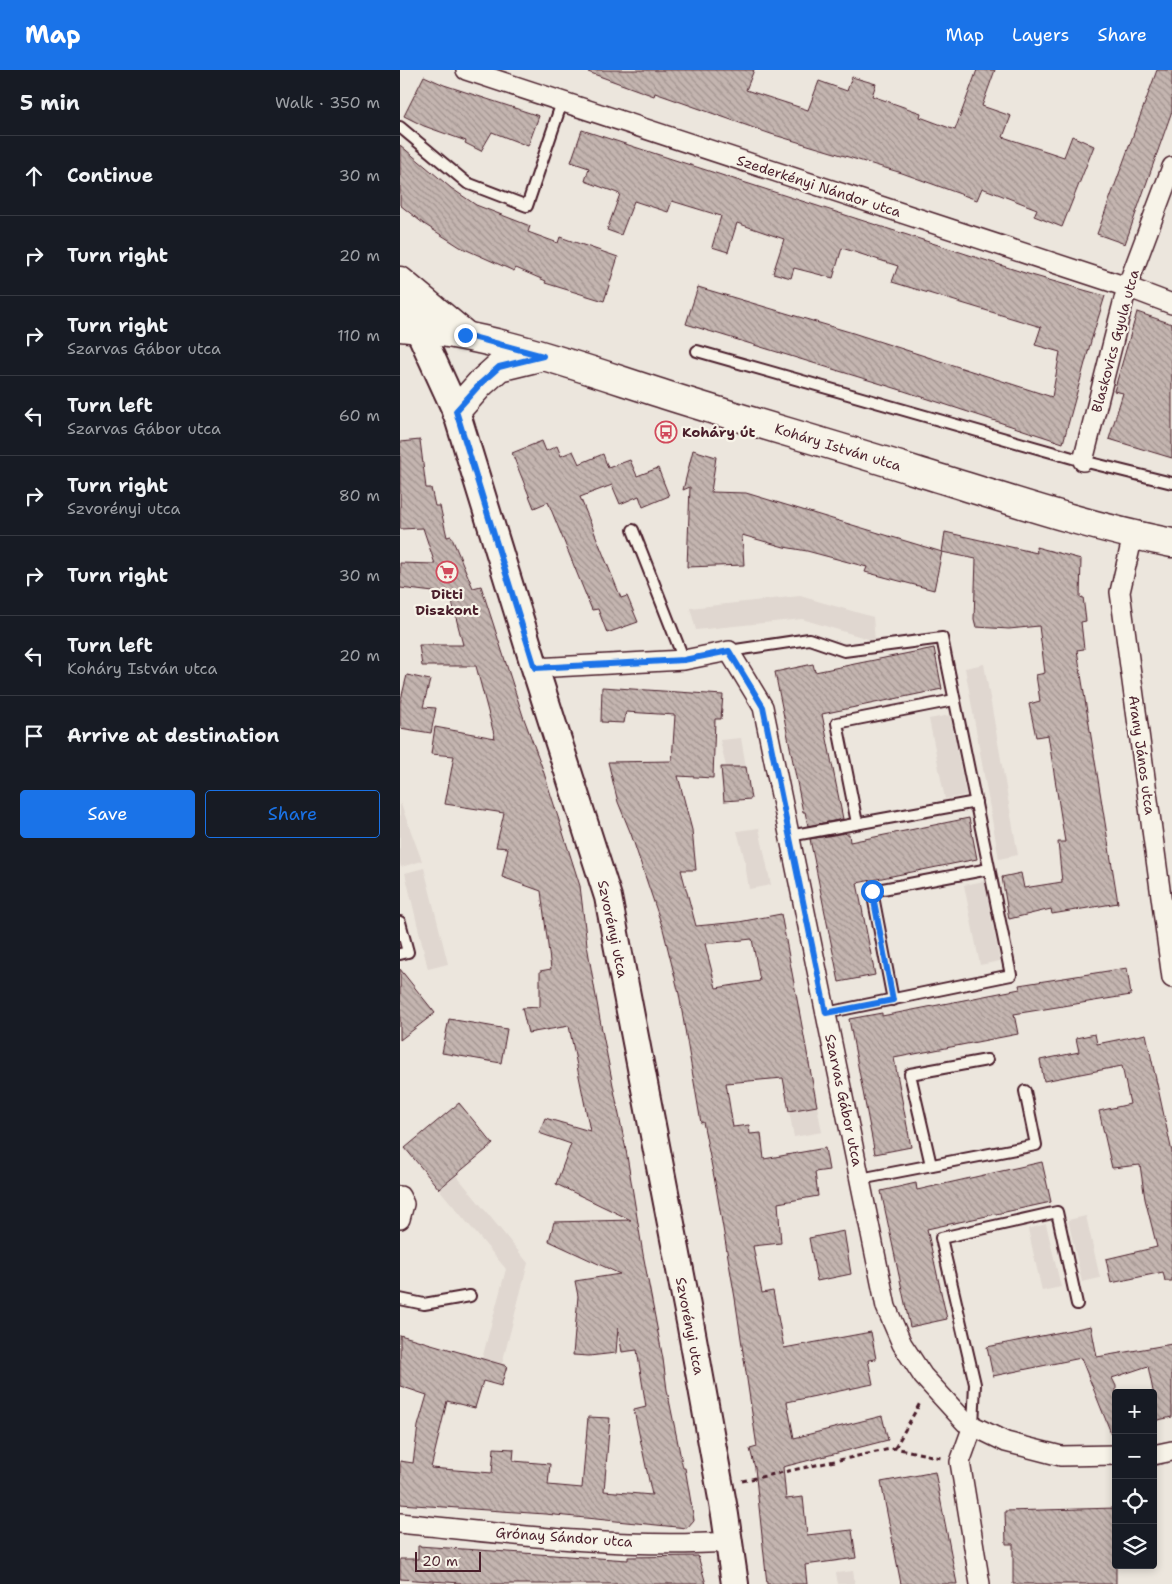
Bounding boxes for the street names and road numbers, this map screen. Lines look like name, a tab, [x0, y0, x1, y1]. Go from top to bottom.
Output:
street label: Szederkényi Nándor utca	[735, 151, 904, 221]
street label: Blaskovics Gyula utca	[1087, 267, 1143, 414]
street label: Koháry István utca	[772, 419, 904, 475]
street label: Arany János utca	[1125, 694, 1159, 816]
street label: Szvorényi utca	[594, 879, 632, 980]
street label: Szarvas Gábor utca	[821, 1032, 867, 1168]
street label: Szvorényi utca	[672, 1276, 708, 1377]
street label: Grónay Sándor utca	[495, 1523, 633, 1551]

